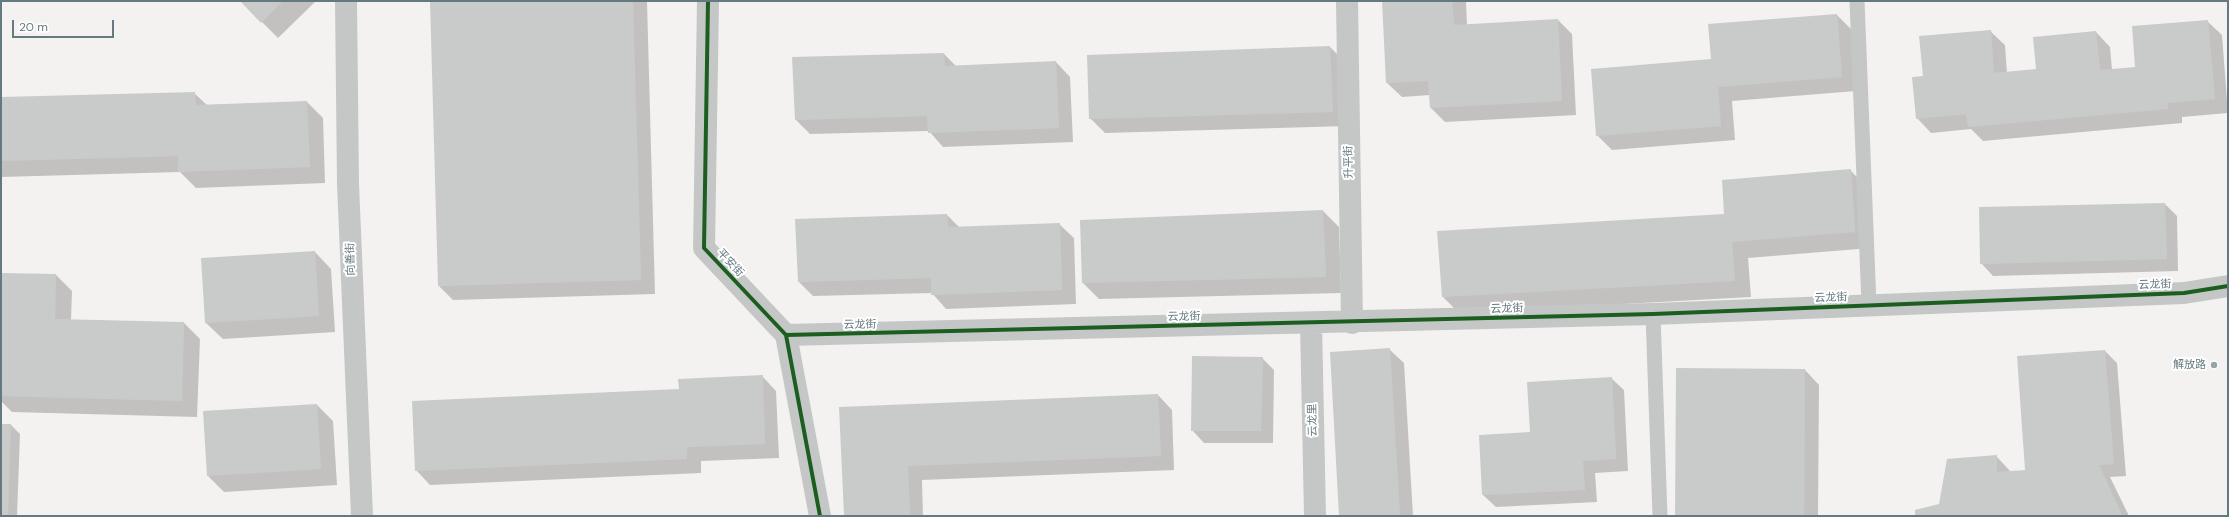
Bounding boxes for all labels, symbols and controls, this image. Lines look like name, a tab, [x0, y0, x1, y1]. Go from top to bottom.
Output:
scale bar	[14, 12, 116, 38]
text: 20 m	[19, 19, 48, 35]
street label: 升平街	[1342, 145, 1356, 179]
street label: 向善街	[344, 242, 358, 276]
street label: 平安街	[714, 246, 746, 280]
street label: 云龙街	[2138, 278, 2172, 292]
street label: 云龙街	[1814, 291, 1848, 305]
street label: 云龙街	[1490, 302, 1524, 316]
street label: 云龙街	[1167, 310, 1201, 324]
street label: 云龙街	[843, 318, 877, 332]
place label: 解放路	[2173, 358, 2206, 372]
marker: 解放路	[2209, 360, 2219, 370]
street label: 云龙里	[1306, 403, 1320, 437]

